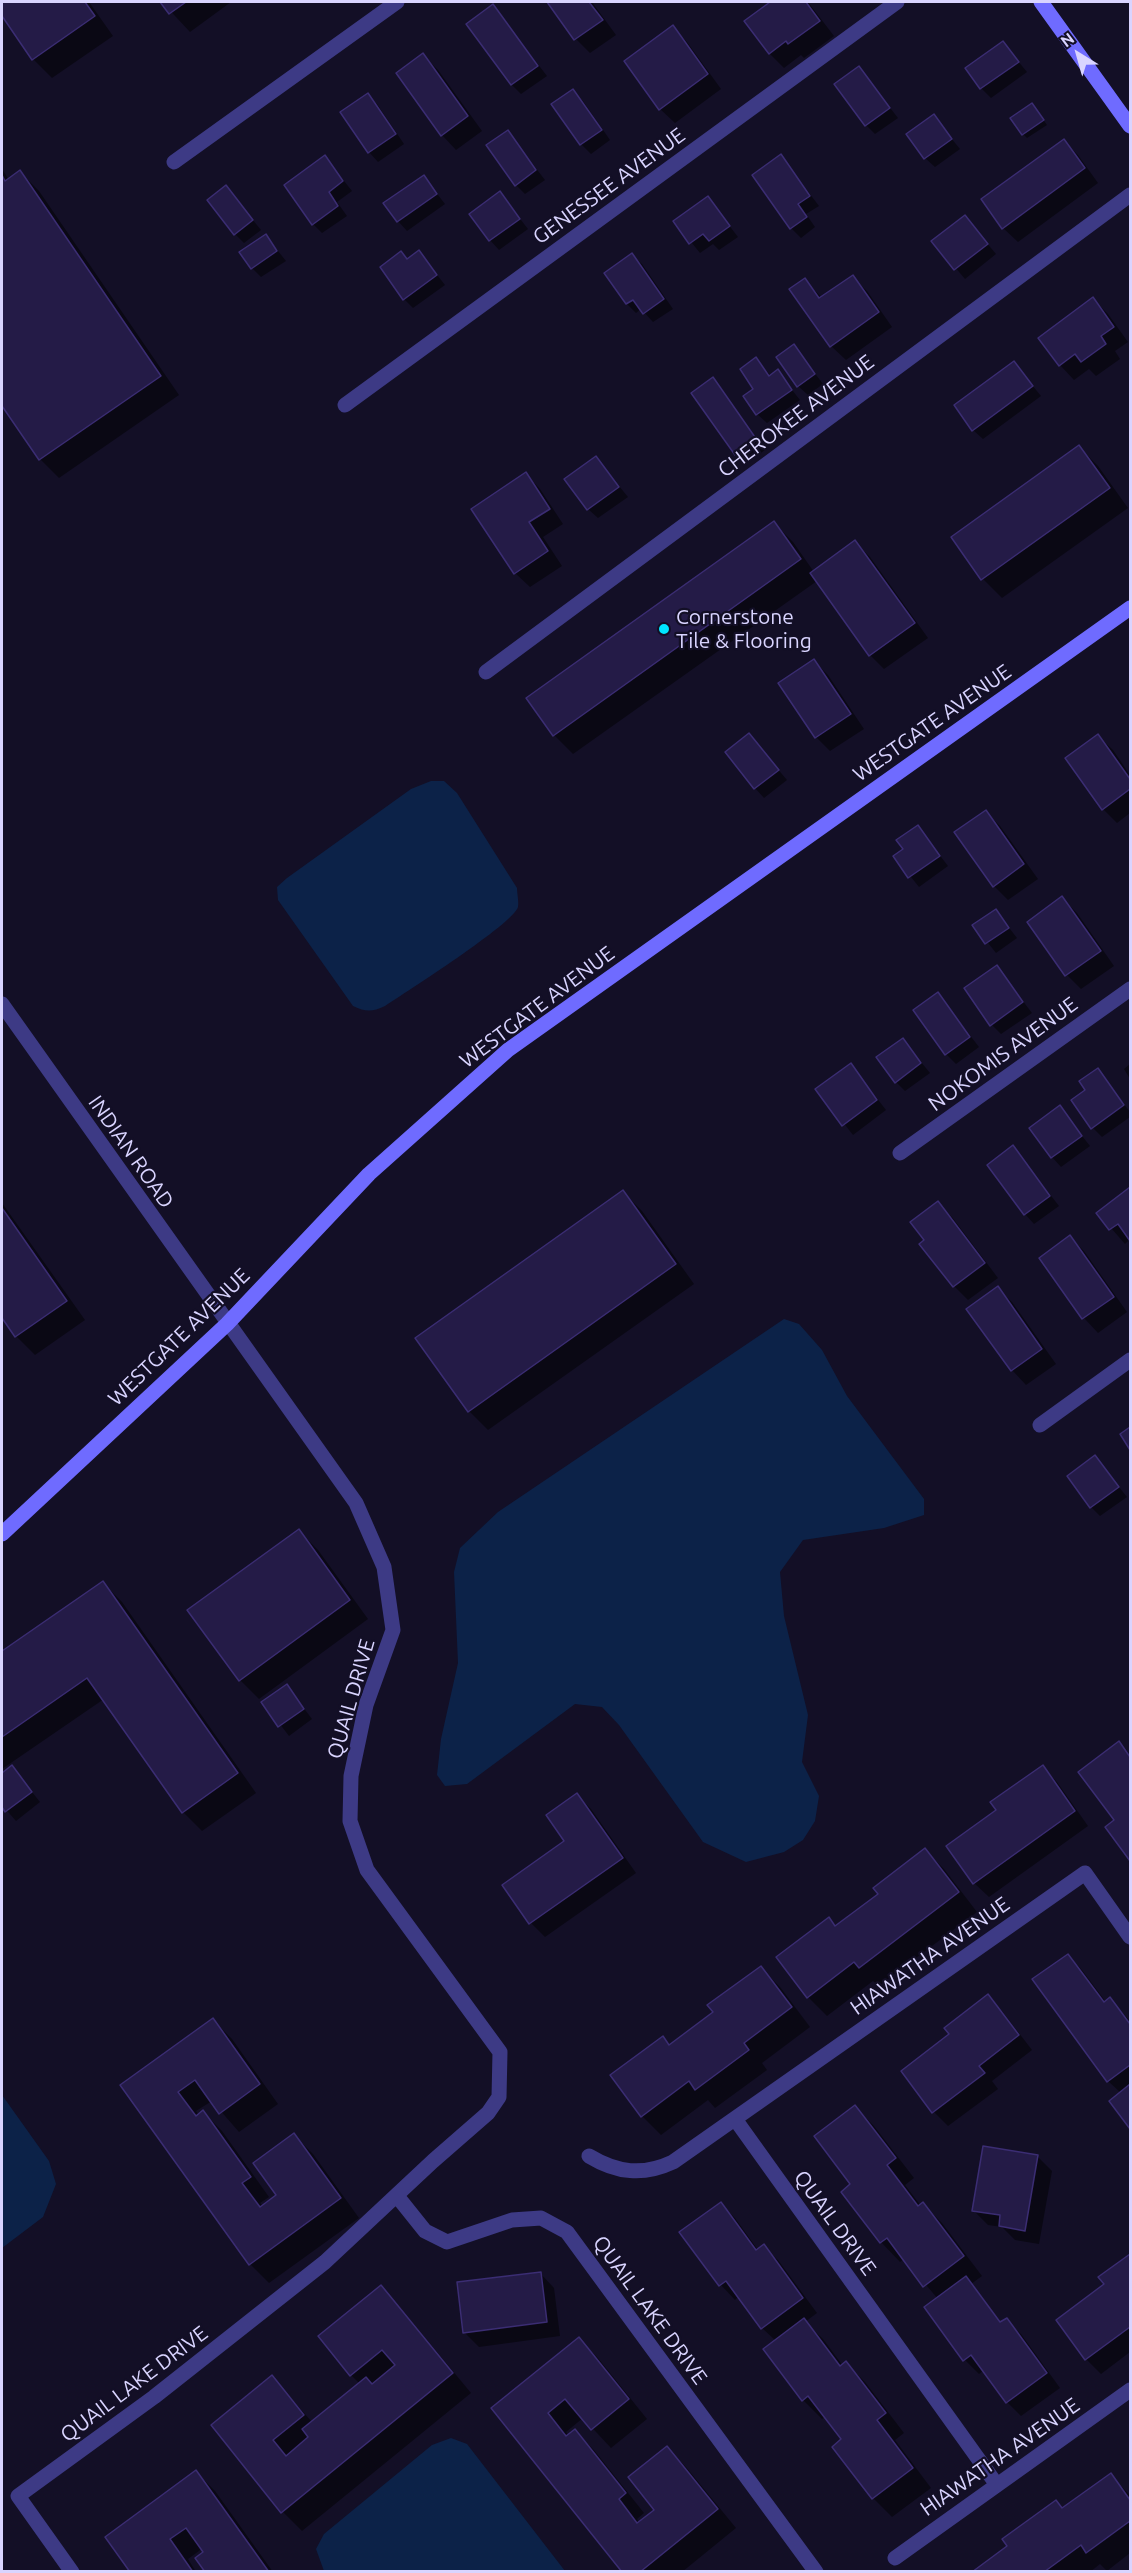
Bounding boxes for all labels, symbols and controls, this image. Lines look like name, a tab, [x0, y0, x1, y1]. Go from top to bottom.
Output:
north arrow	[1048, 24, 1108, 84]
text: N	[1057, 29, 1077, 50]
street label: GENESSEE AVENUE	[528, 122, 690, 250]
street label: CHEROKEE AVENUE	[713, 349, 879, 483]
place label: Cornerstone Tile & Flooring	[676, 604, 812, 654]
marker: Cornerstone Tile & Flooring	[657, 622, 671, 636]
street label: WESTGATE AVENUE	[848, 659, 1016, 787]
street label: WESTGATE AVENUE	[455, 941, 619, 1073]
street label: NOKOMIS AVENUE	[924, 991, 1082, 1117]
street label: INDIAN ROAD	[83, 1091, 179, 1213]
street label: WESTGATE AVENUE	[103, 1263, 255, 1411]
street label: QUAIL DRIVE	[322, 1636, 380, 1762]
street label: HIAWATHA AVENUE	[846, 1892, 1014, 2020]
street label: QUAIL DRIVE	[788, 2166, 882, 2280]
street label: QUAIL LAKE DRIVE	[588, 2231, 712, 2389]
street label: QUAIL LAKE DRIVE	[55, 2320, 213, 2448]
street label: HIAWATHA AVENUE	[916, 2393, 1084, 2521]

